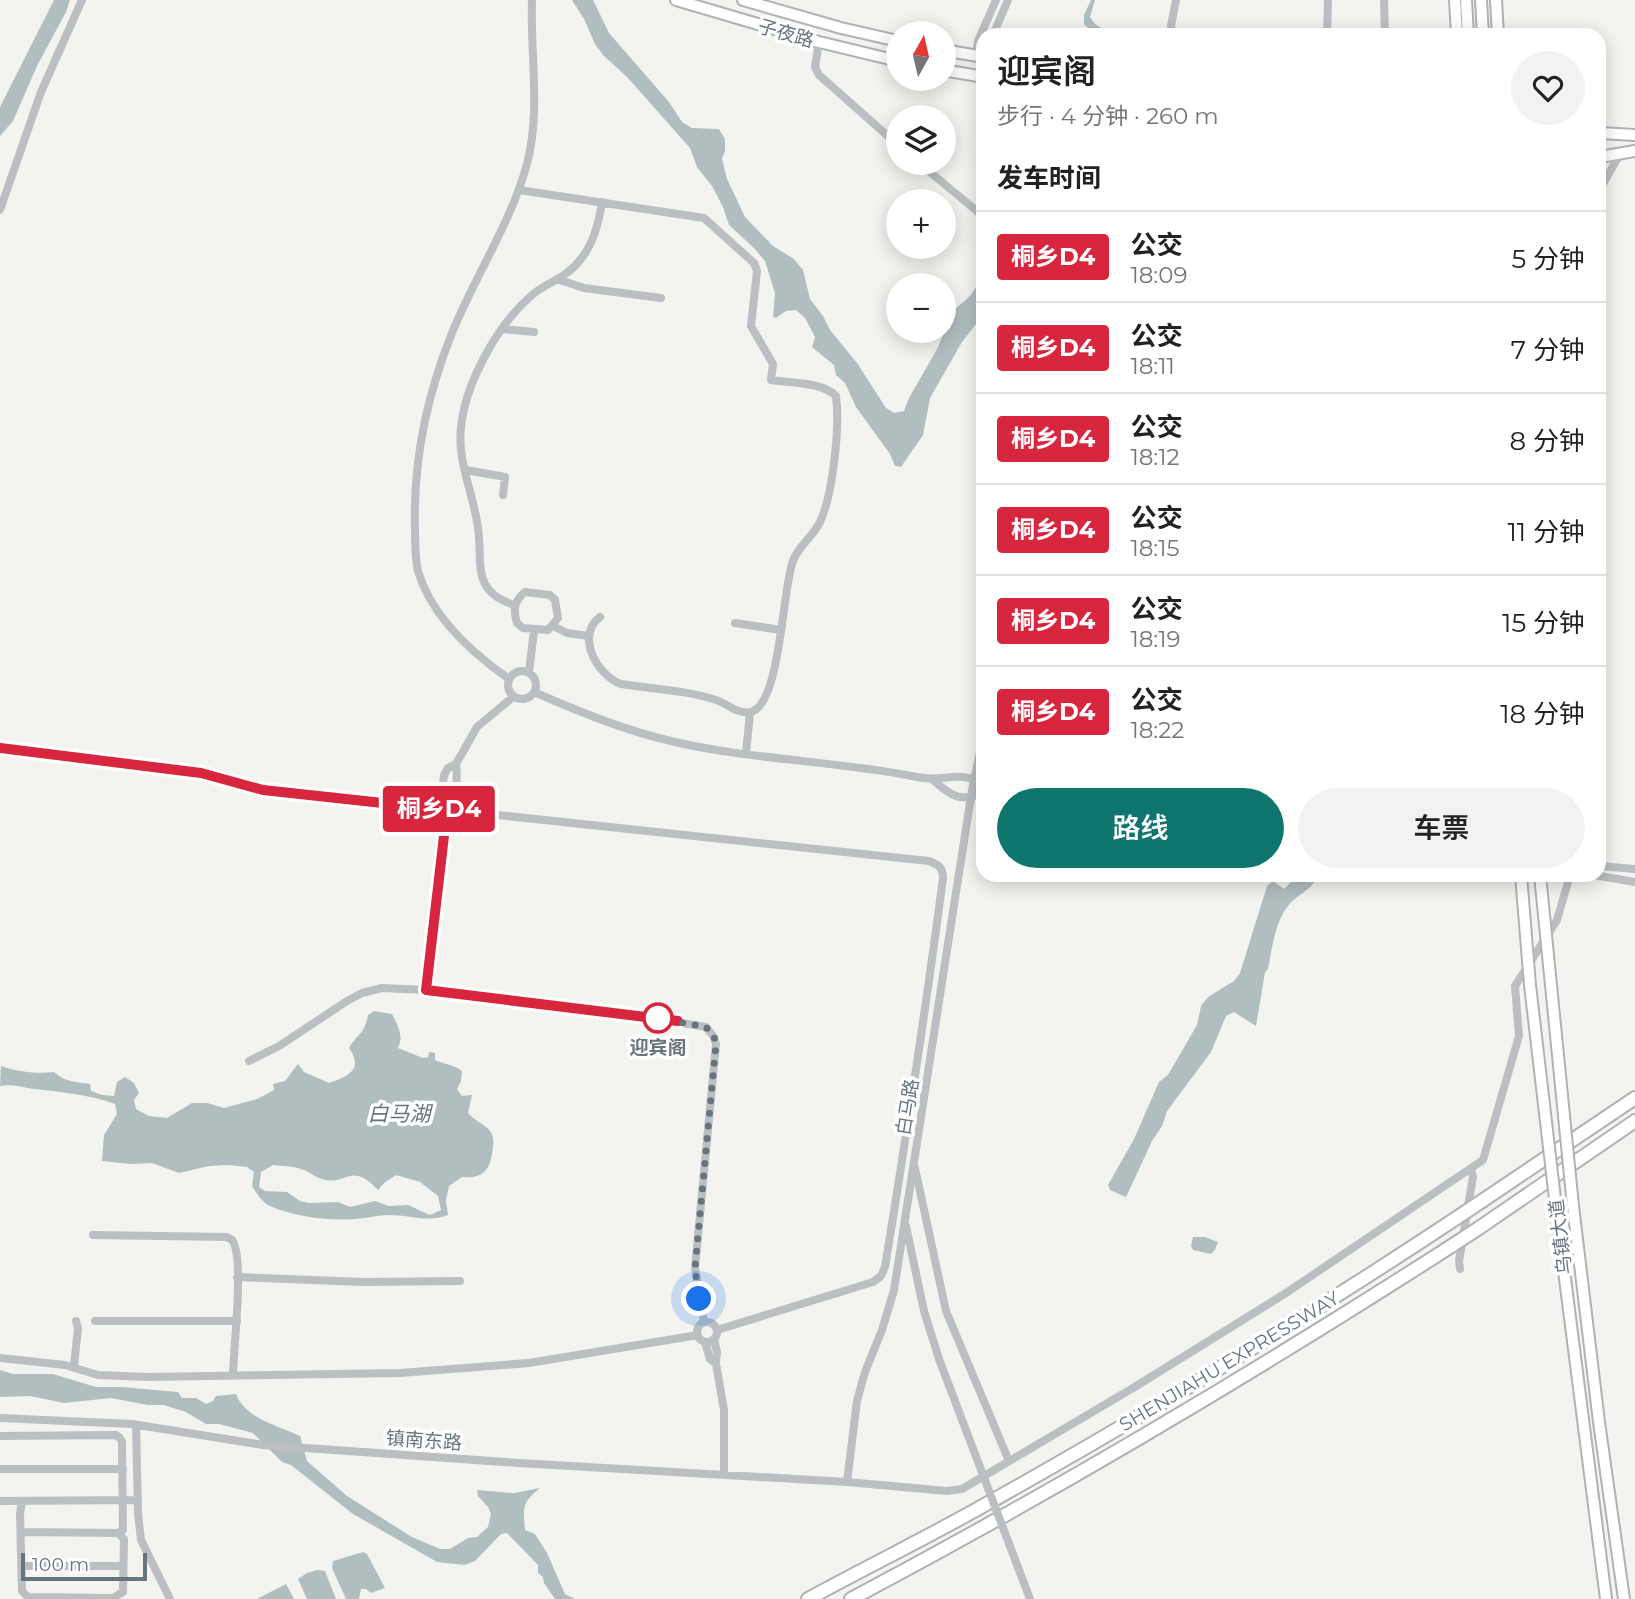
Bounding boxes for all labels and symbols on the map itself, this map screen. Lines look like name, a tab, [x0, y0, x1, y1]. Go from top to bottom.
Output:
street label: 子夜路	[755, 15, 816, 52]
north arrow	[886, 21, 956, 91]
line badge: 桐乡D4	[390, 786, 488, 832]
marker: 迎宾阁	[643, 1003, 673, 1033]
place label: 迎宾阁	[629, 1036, 687, 1059]
street label: 白马路	[892, 1077, 923, 1137]
water label: 白马湖	[368, 1101, 433, 1126]
street label: 乌镇大道	[1544, 1198, 1577, 1276]
your location	[681, 1281, 716, 1316]
street label: SHENJIAHU EXPRESSWAY	[1115, 1286, 1344, 1436]
street label: 镇南东路	[385, 1426, 463, 1455]
scale bar	[21, 1550, 147, 1582]

